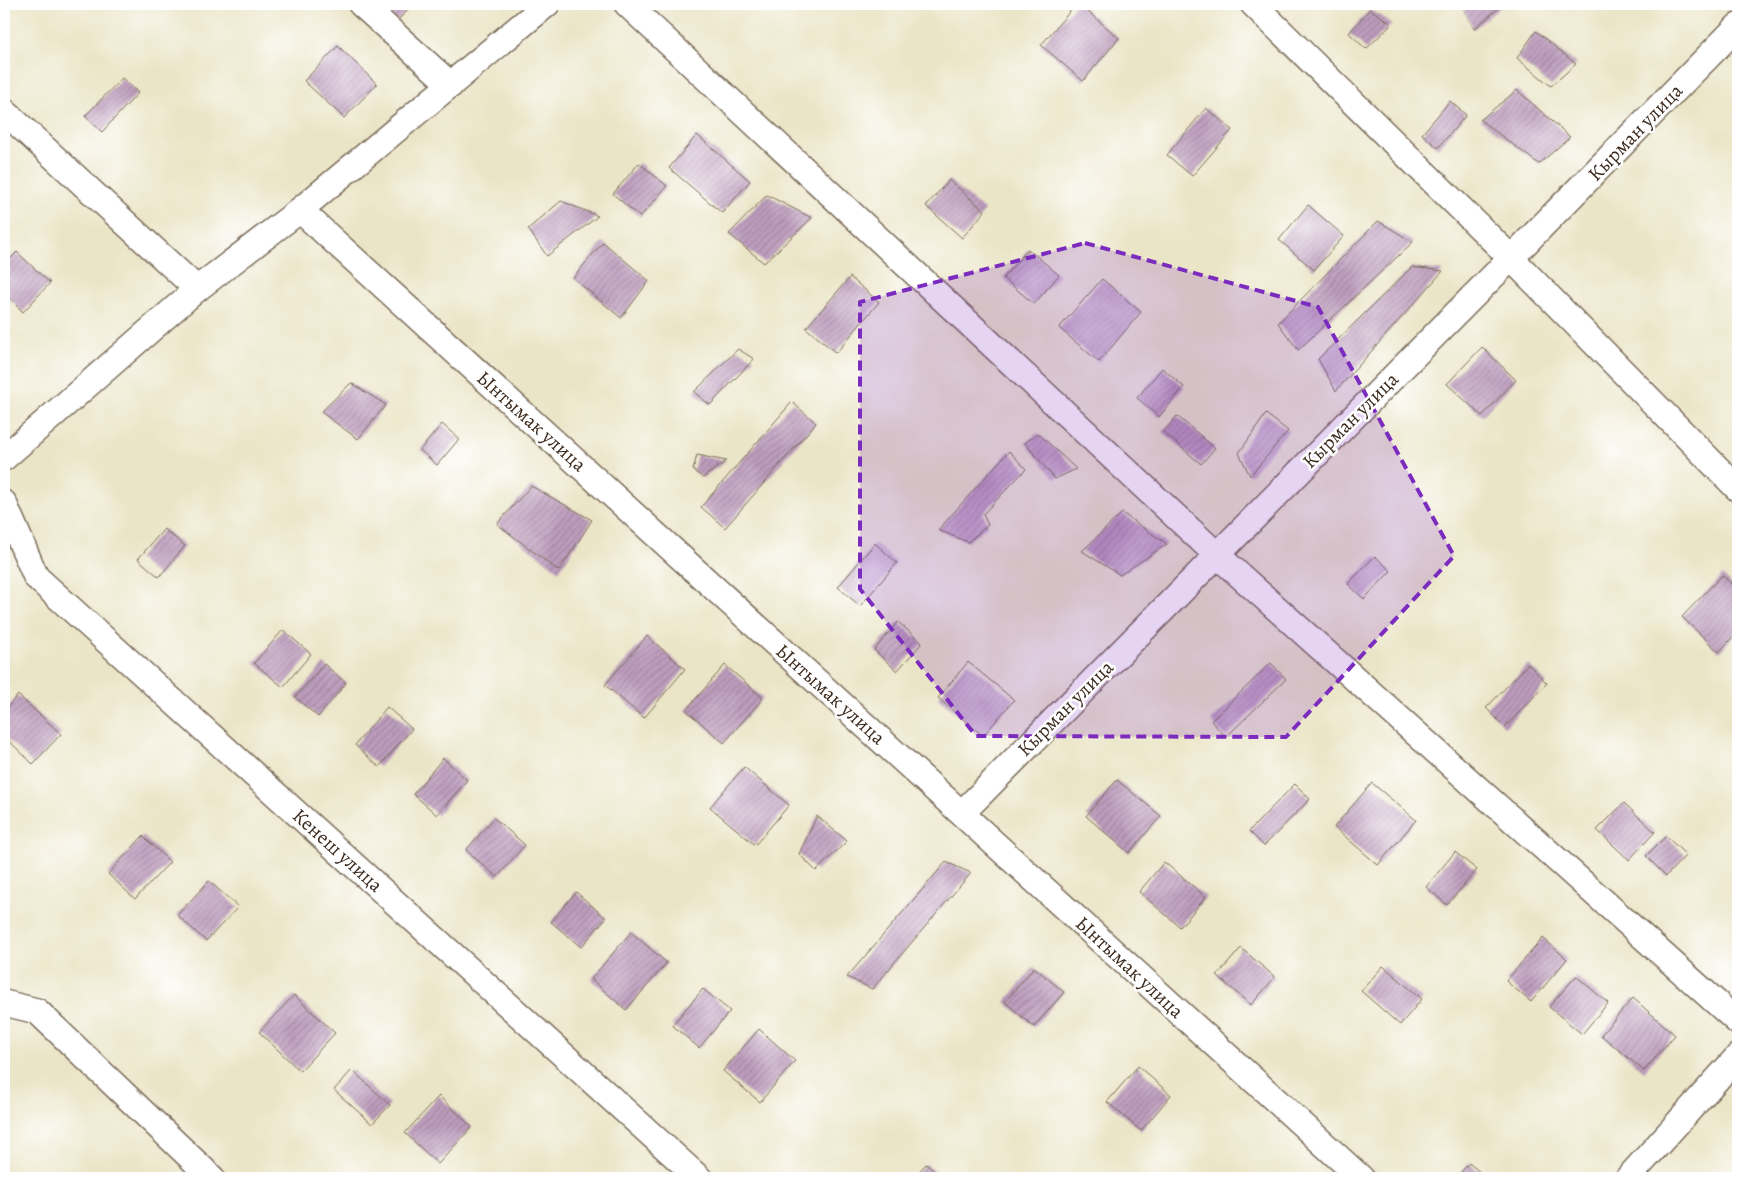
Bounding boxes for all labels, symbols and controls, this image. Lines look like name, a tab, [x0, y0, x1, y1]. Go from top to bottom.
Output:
street label: Кырман улица	[1582, 77, 1689, 187]
street label: Ынтымак улица	[471, 365, 593, 478]
street label: Кырман улица	[1296, 366, 1405, 474]
street label: Ынтымак улица	[770, 638, 892, 751]
street label: Кырман улица	[1011, 654, 1120, 762]
street label: Кенеш улица	[286, 802, 389, 899]
street label: Ынтымак улица	[1070, 910, 1190, 1025]

